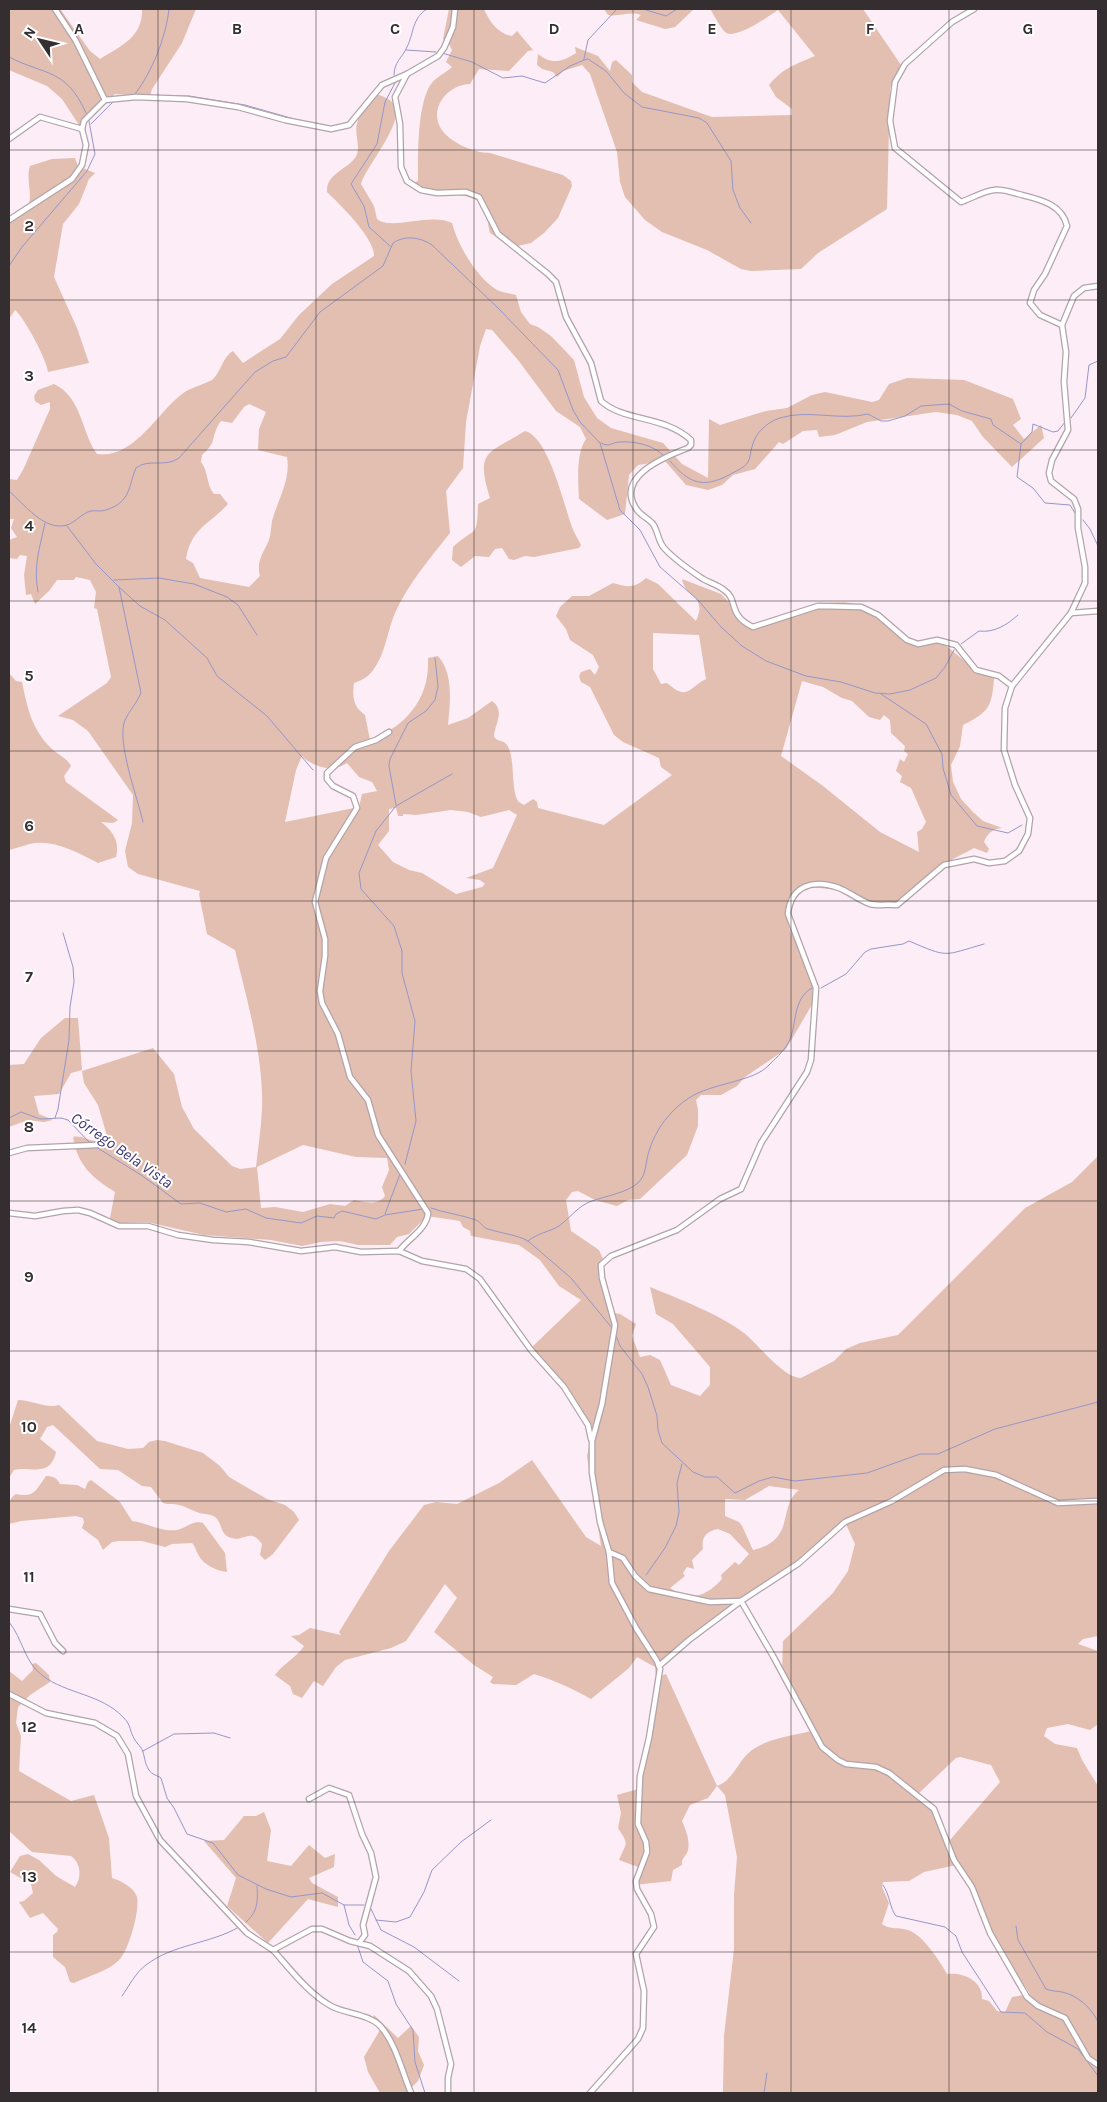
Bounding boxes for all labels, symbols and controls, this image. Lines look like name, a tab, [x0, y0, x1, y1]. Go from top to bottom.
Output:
north arrow	[15, 15, 65, 65]
text: A	[74, 19, 84, 38]
text: B	[232, 19, 242, 38]
text: C	[390, 19, 400, 38]
text: D	[549, 19, 560, 38]
text: E	[707, 19, 717, 38]
text: F	[866, 19, 875, 38]
text: G	[1023, 19, 1033, 38]
text: N	[20, 24, 40, 42]
text: 2	[24, 216, 34, 235]
text: 3	[24, 366, 34, 385]
text: 4	[24, 516, 34, 535]
text: 5	[24, 666, 34, 685]
text: 6	[24, 816, 34, 835]
text: 7	[25, 967, 33, 986]
water label: Córrego Bela Vista	[67, 1108, 177, 1192]
text: 8	[24, 1117, 34, 1136]
text: 9	[24, 1267, 34, 1286]
text: 10	[21, 1417, 37, 1436]
text: 11	[23, 1567, 35, 1586]
text: 12	[21, 1717, 37, 1736]
text: 13	[21, 1867, 37, 1886]
text: 14	[21, 2018, 37, 2037]

